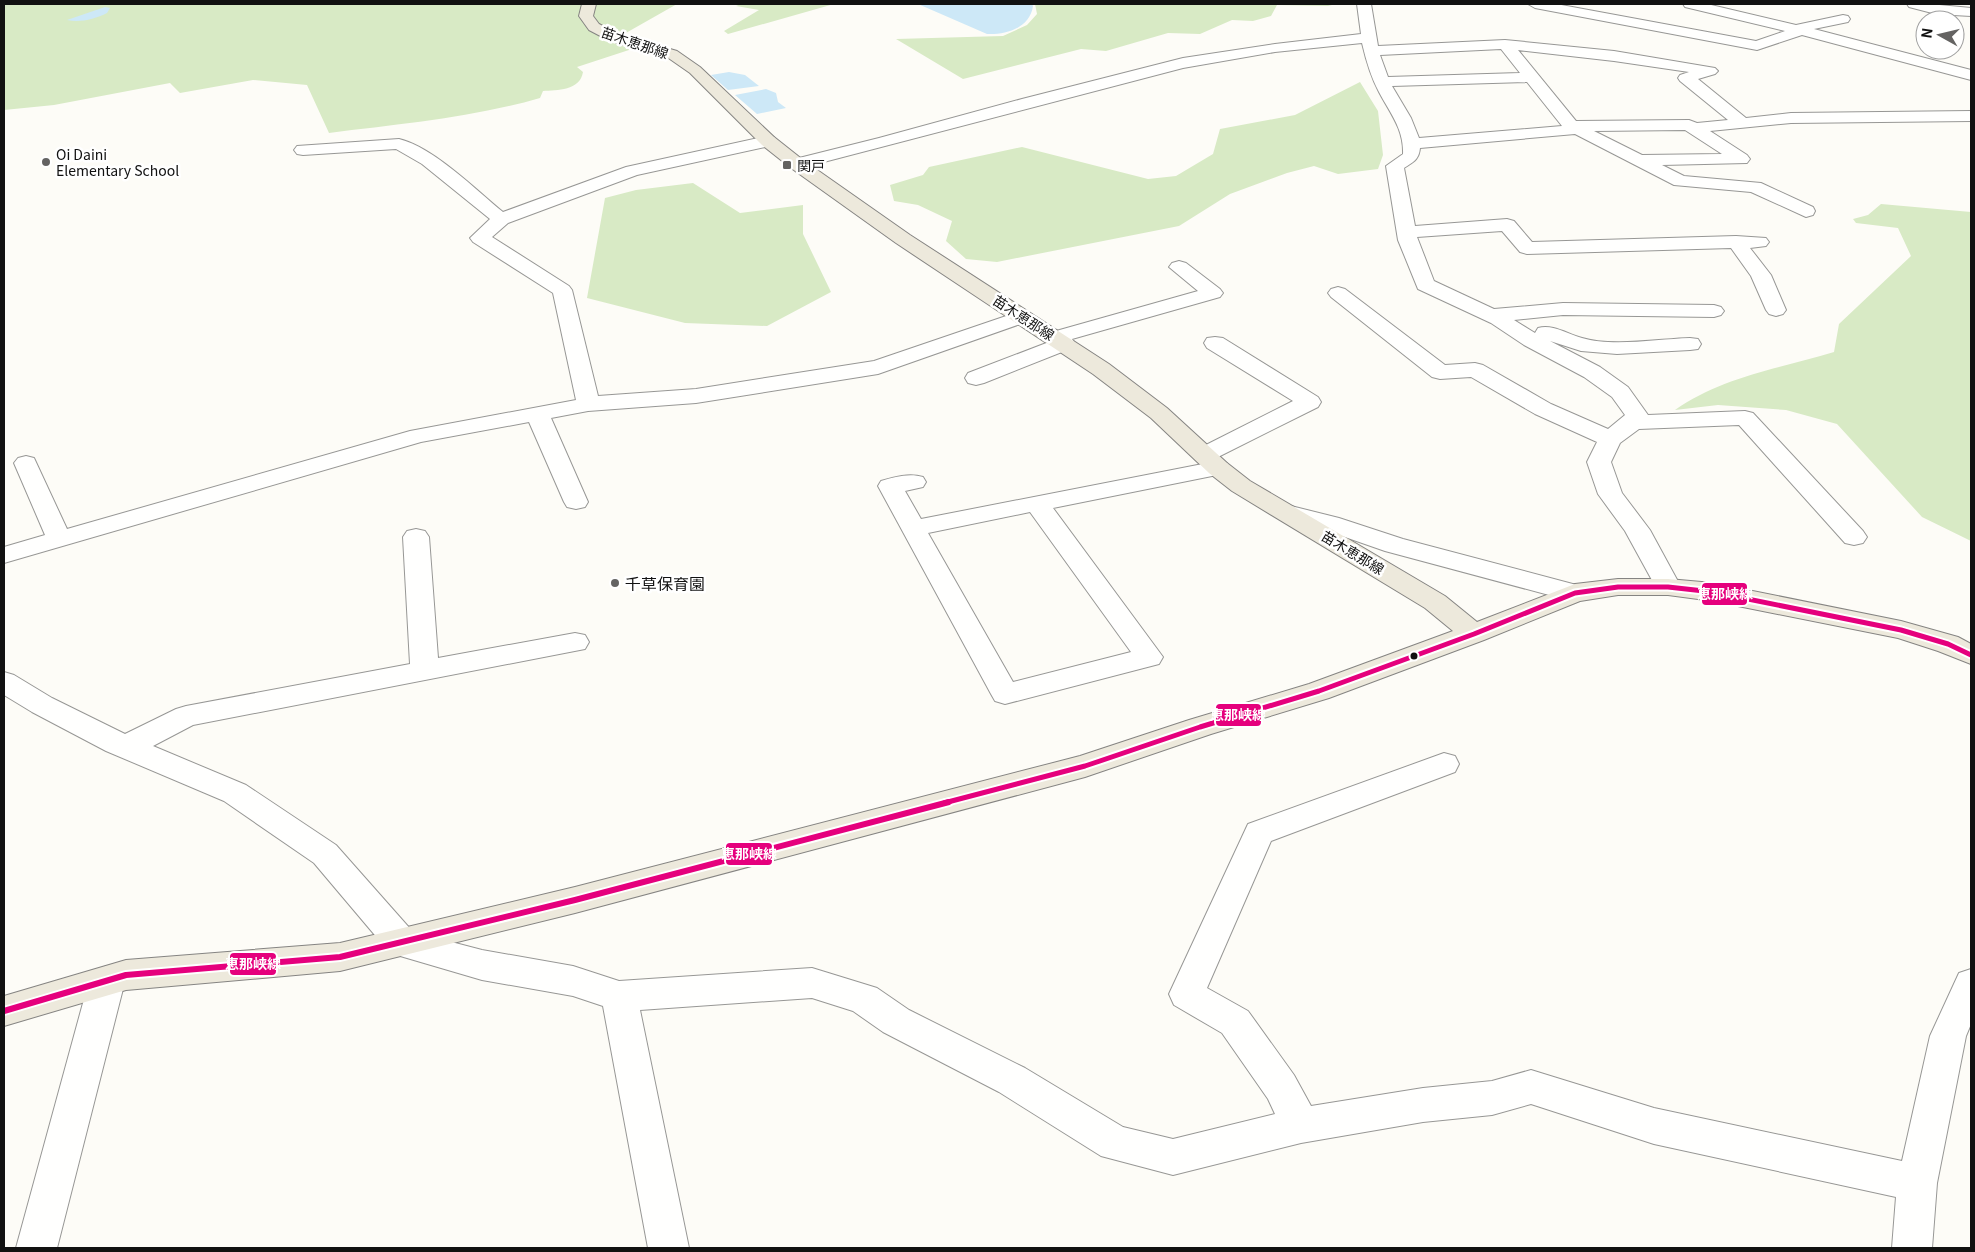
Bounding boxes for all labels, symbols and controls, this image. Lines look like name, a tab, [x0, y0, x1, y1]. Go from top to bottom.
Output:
north arrow	[1915, 10, 1965, 60]
street label: 苗木恵那線	[599, 21, 671, 63]
text: N	[1916, 26, 1937, 40]
place label: Oi Daini Elementary School	[56, 144, 179, 180]
place label: 関戸	[797, 155, 825, 175]
marker: Oi Daini Elementary School	[40, 156, 52, 168]
marker: 関戸	[781, 159, 793, 171]
street label: 苗木恵那線	[989, 290, 1059, 344]
street label: 苗木恵那線	[1318, 525, 1388, 579]
place label: 千草保育園	[625, 571, 705, 595]
marker: 千草保育園	[609, 577, 621, 589]
line badge: 恵那峡線	[1701, 582, 1748, 606]
text: 恵那峡線	[1697, 583, 1753, 603]
unlabelled marker	[1409, 651, 1419, 661]
line badge: 恵那峡線	[1215, 703, 1262, 727]
text: 恵那峡線	[1210, 704, 1266, 724]
line badge: 恵那峡線	[725, 842, 773, 866]
text: 恵那峡線	[721, 843, 777, 863]
line badge: 恵那峡線	[229, 952, 277, 976]
text: 恵那峡線	[225, 953, 281, 973]

